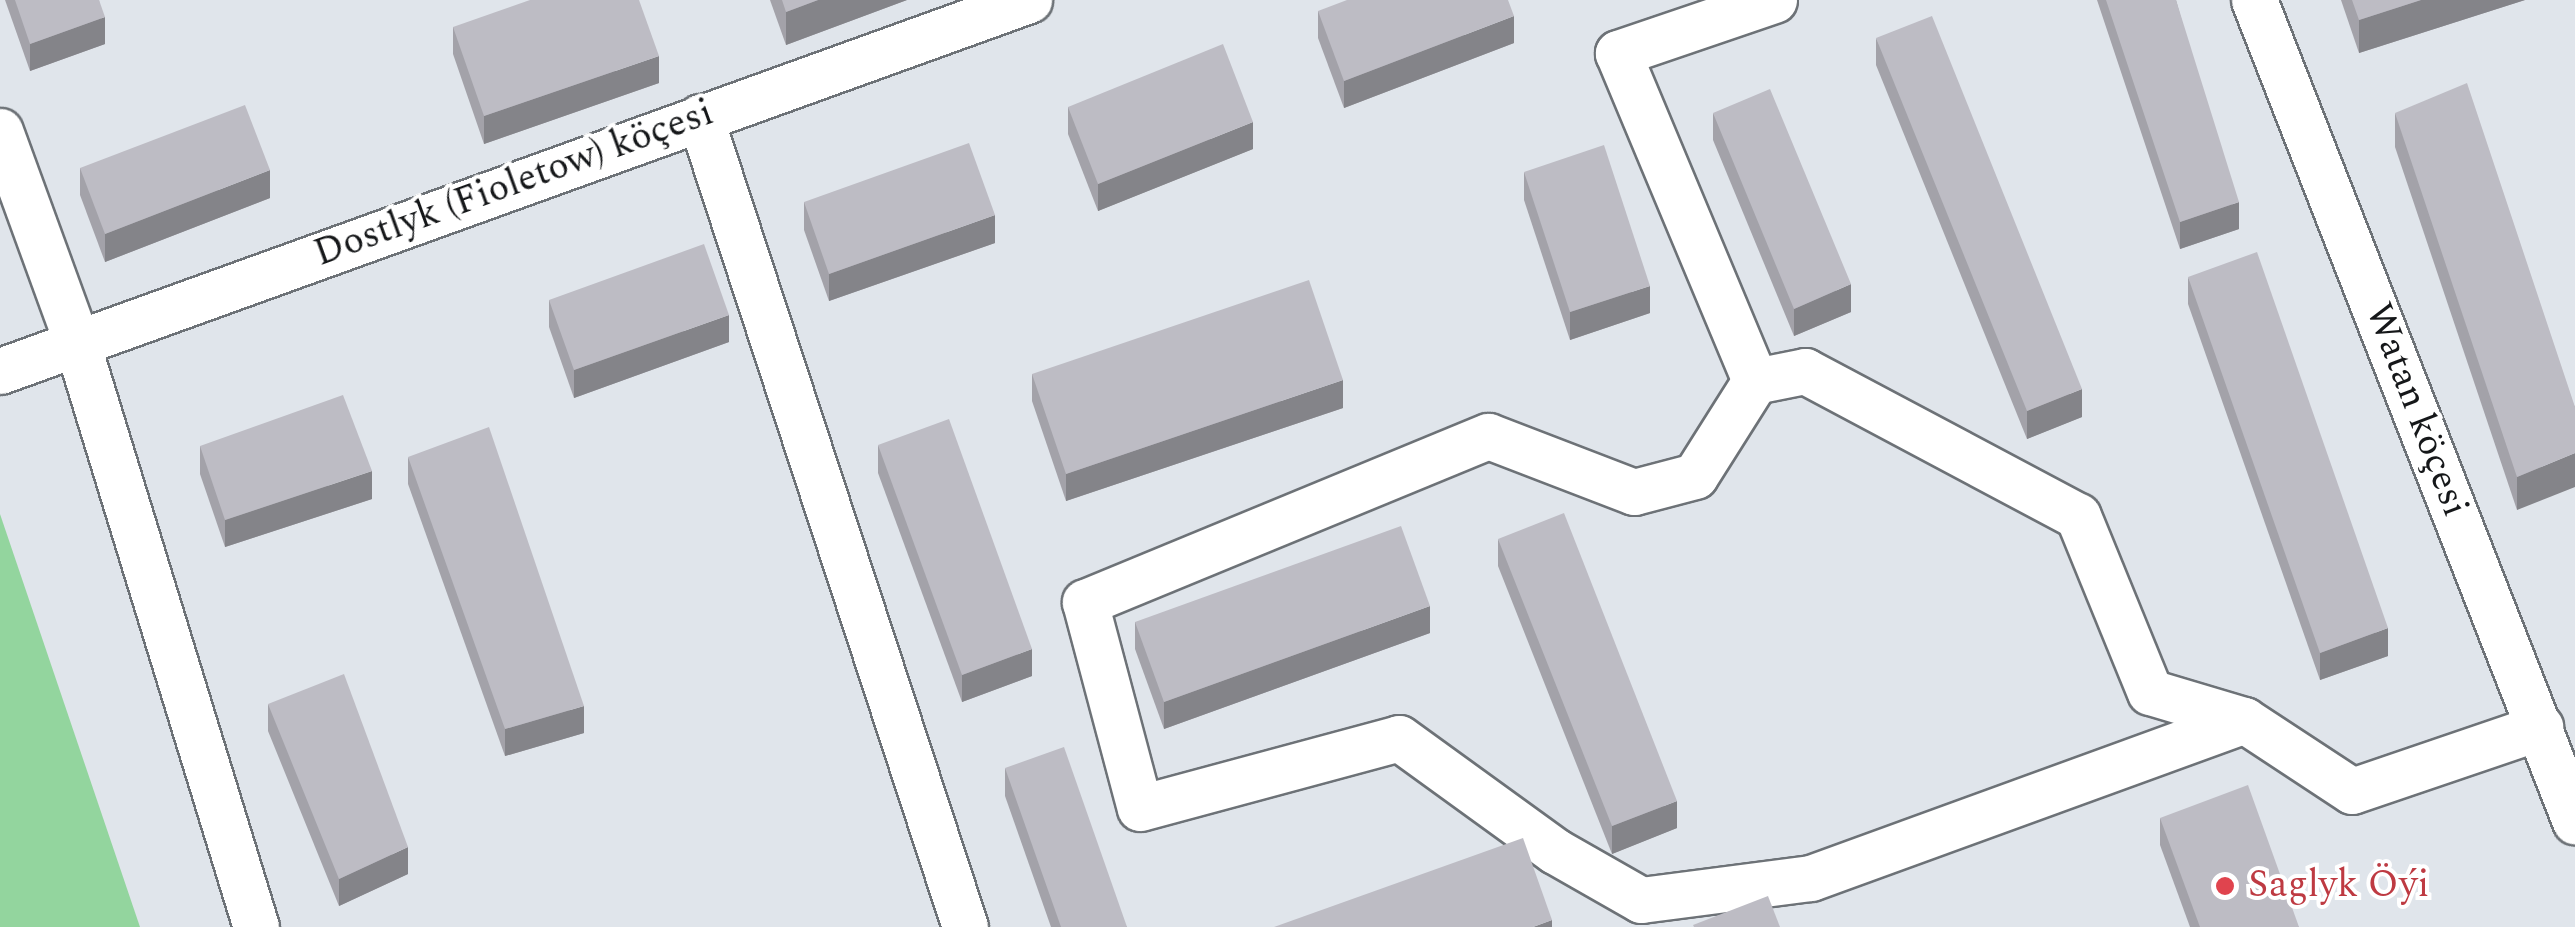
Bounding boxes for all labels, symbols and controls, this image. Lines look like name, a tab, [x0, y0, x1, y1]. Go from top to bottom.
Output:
street label: Dostlyk (Fioletow) köçesi	[308, 91, 720, 277]
street label: Watan köçesi	[2354, 297, 2478, 523]
place label: Saglyk Öýi	[2248, 863, 2429, 909]
marker: Saglyk Öýi	[2212, 873, 2238, 899]

